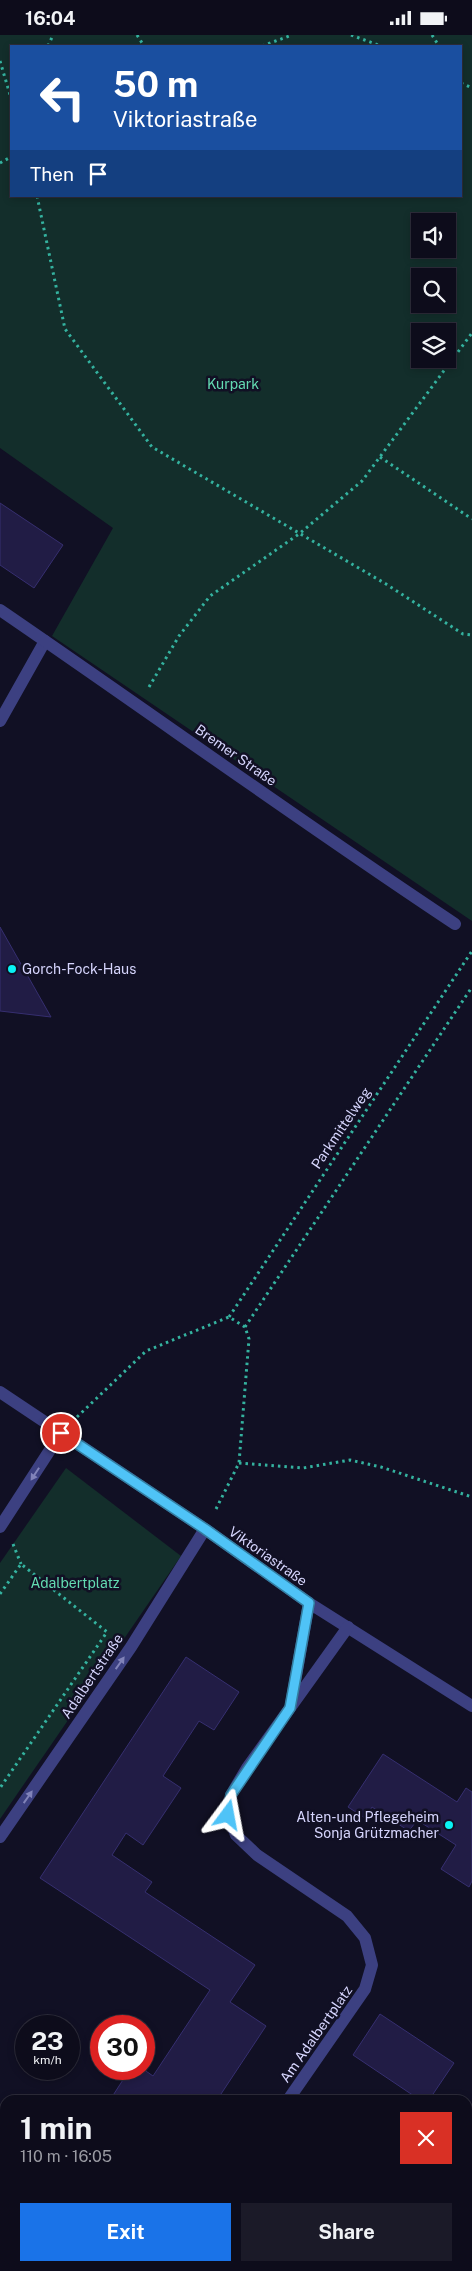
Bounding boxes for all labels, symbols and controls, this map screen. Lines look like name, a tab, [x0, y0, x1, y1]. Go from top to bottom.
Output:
text: 16:04	[25, 7, 75, 29]
text: 50 m	[113, 64, 198, 105]
icon: left	[30, 65, 95, 130]
text: Viktoriastraße	[113, 106, 257, 132]
icon: arrive	[84, 160, 112, 188]
text: Then	[30, 163, 74, 185]
map controls	[411, 213, 456, 368]
button: sound	[411, 213, 456, 258]
button: search	[411, 268, 456, 313]
button: layers	[411, 323, 456, 368]
park label: Kurpark	[207, 376, 259, 392]
street label: Bremer Straße	[192, 721, 280, 789]
place label: Gorch-Fock-Haus	[22, 961, 136, 977]
marker: Gorch-Fock-Haus	[6, 963, 18, 975]
street label: Parkmittelweg	[308, 1084, 374, 1172]
pin	[40, 1412, 82, 1454]
icon: arrive	[47, 1419, 75, 1447]
one-way arrow	[30, 1467, 39, 1480]
street label: Viktoriastraße	[226, 1523, 310, 1589]
park label: Adalbertplatz	[30, 1575, 120, 1591]
street label: Adalbertstraße	[58, 1631, 126, 1721]
one-way arrow	[115, 1656, 125, 1670]
position arrow	[201, 1788, 253, 1840]
one-way arrow	[23, 1790, 33, 1803]
place label: Alten-und Pflegeheim Sonja Grützmacher	[296, 1809, 439, 1841]
marker: Alten-und Pflegeheim Sonja Grützmacher	[443, 1819, 455, 1831]
street label: Am Adalbertplatz	[277, 1982, 356, 2086]
speed limit sign: 30	[90, 2015, 155, 2080]
text: 23	[31, 2026, 64, 2056]
text: km/h	[33, 2053, 62, 2067]
text: 1 min	[20, 2110, 92, 2146]
button: close	[400, 2112, 452, 2164]
text: 110 m · 16:05	[20, 2147, 112, 2166]
button: Exit	[20, 2203, 231, 2261]
button: Share	[241, 2203, 452, 2261]

